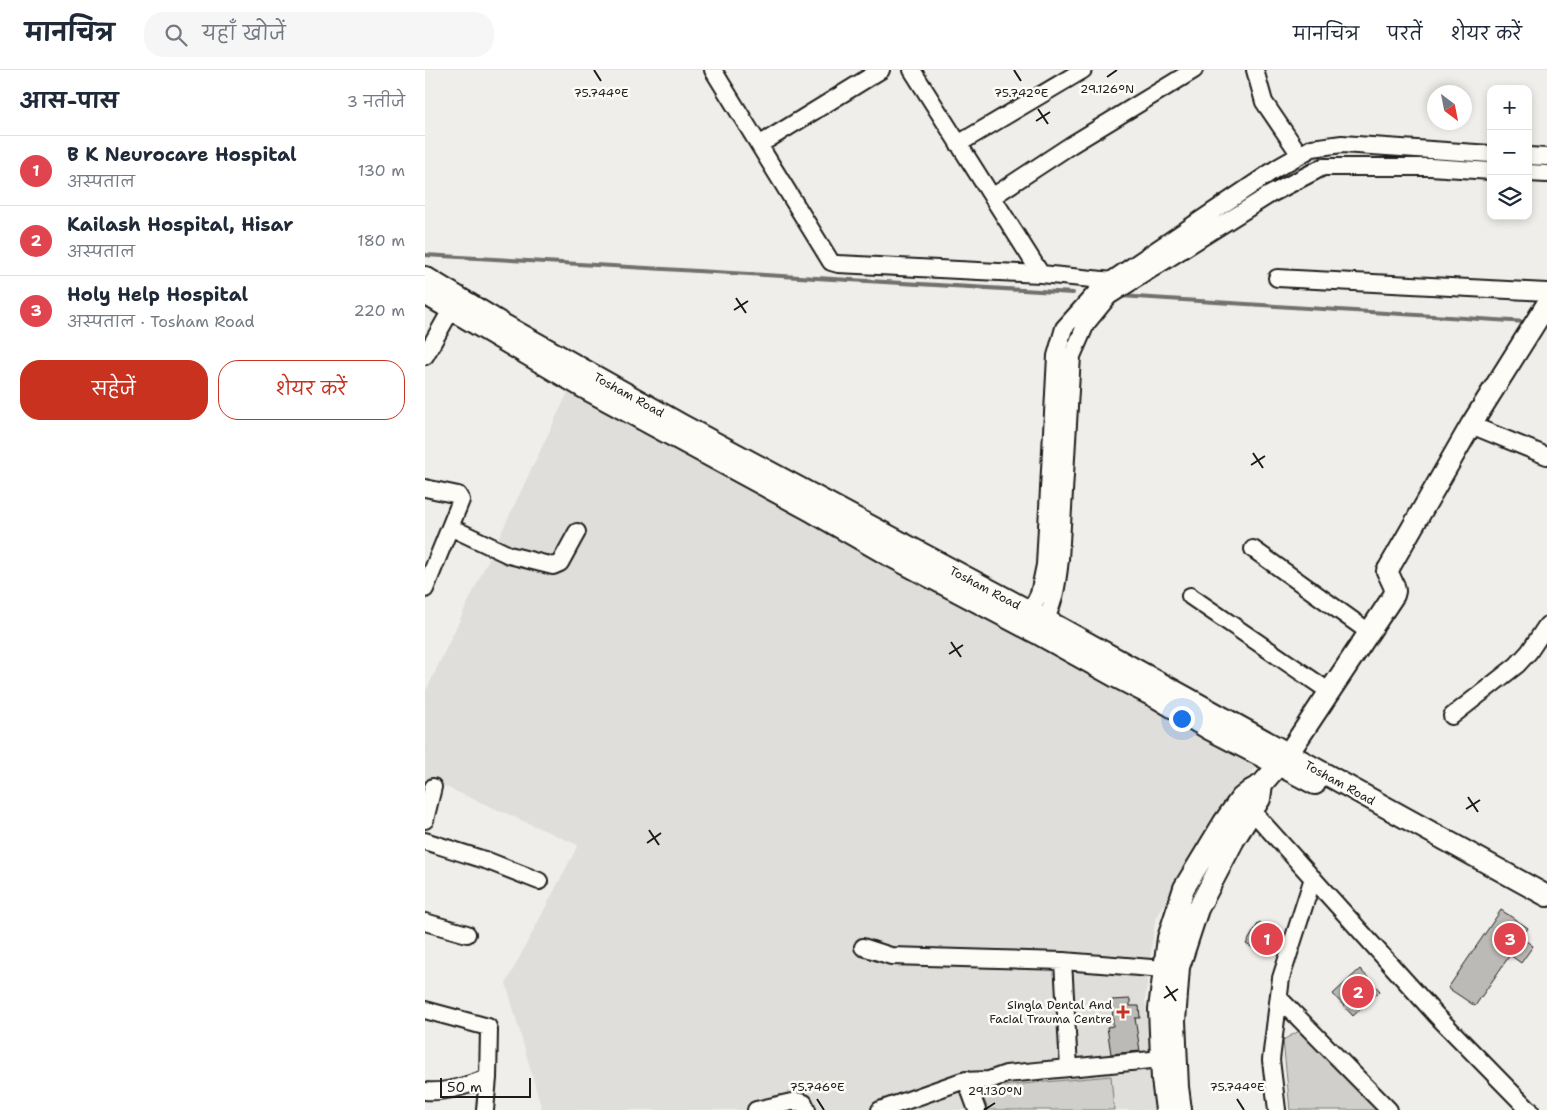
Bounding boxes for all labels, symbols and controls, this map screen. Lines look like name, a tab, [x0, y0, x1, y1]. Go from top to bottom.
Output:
search box	[144, 12, 494, 57]
text: मानचित्र	[25, 17, 114, 49]
icon: search	[162, 21, 190, 49]
text: यहाँ खोजें	[202, 21, 286, 46]
text: मानचित्र	[1293, 22, 1359, 46]
text: परतें	[1387, 22, 1422, 46]
text: शेयर करें	[1450, 22, 1522, 46]
text: 29.126°N	[1080, 81, 1134, 97]
text: 75.744°E	[573, 85, 629, 101]
text: 75.742°E	[994, 85, 1048, 101]
north arrow	[1427, 85, 1472, 130]
map controls	[1487, 85, 1532, 220]
button: +	[1487, 85, 1532, 130]
text: आस-पास	[20, 87, 118, 115]
text: 3 नतीजे	[347, 91, 405, 112]
button: −	[1487, 130, 1532, 175]
text: B K Neurocare Hospital	[67, 142, 297, 167]
text: 1	[32, 160, 40, 181]
text: 130 m	[358, 160, 405, 181]
text: अस्पताल	[67, 171, 135, 192]
button: layers	[1487, 175, 1532, 220]
text: Kailash Hospital, Hisar	[67, 212, 293, 237]
text: 2	[30, 230, 42, 251]
text: 180 m	[357, 230, 405, 251]
text: अस्पताल	[67, 241, 135, 262]
text: Holy Help Hospital	[67, 282, 248, 307]
text: 3	[30, 300, 42, 321]
text: 220 m	[353, 300, 405, 321]
text: अस्पताल · Tosham Road	[67, 311, 255, 332]
button: सहेजें	[20, 360, 208, 420]
button: शेयर करें	[218, 360, 405, 420]
street label: Tosham Road	[591, 369, 667, 421]
street label: Tosham Road	[947, 563, 1024, 614]
your location	[1169, 706, 1195, 732]
street label: Tosham Road	[1302, 757, 1378, 809]
pin: 1	[1251, 920, 1283, 958]
pin: 3	[1494, 920, 1526, 958]
pin: 2	[1342, 973, 1374, 1011]
place label: Singla Dental And Facial Trauma Centre	[989, 997, 1112, 1027]
marker: Singla Dental And Facial Trauma Centre	[1116, 1005, 1130, 1019]
scale bar	[440, 1075, 531, 1098]
text: 50 m	[447, 1078, 482, 1096]
text: 75.746°E	[789, 1079, 845, 1095]
text: 75.744°E	[1209, 1079, 1265, 1095]
text: 29.130°N	[968, 1083, 1022, 1099]

